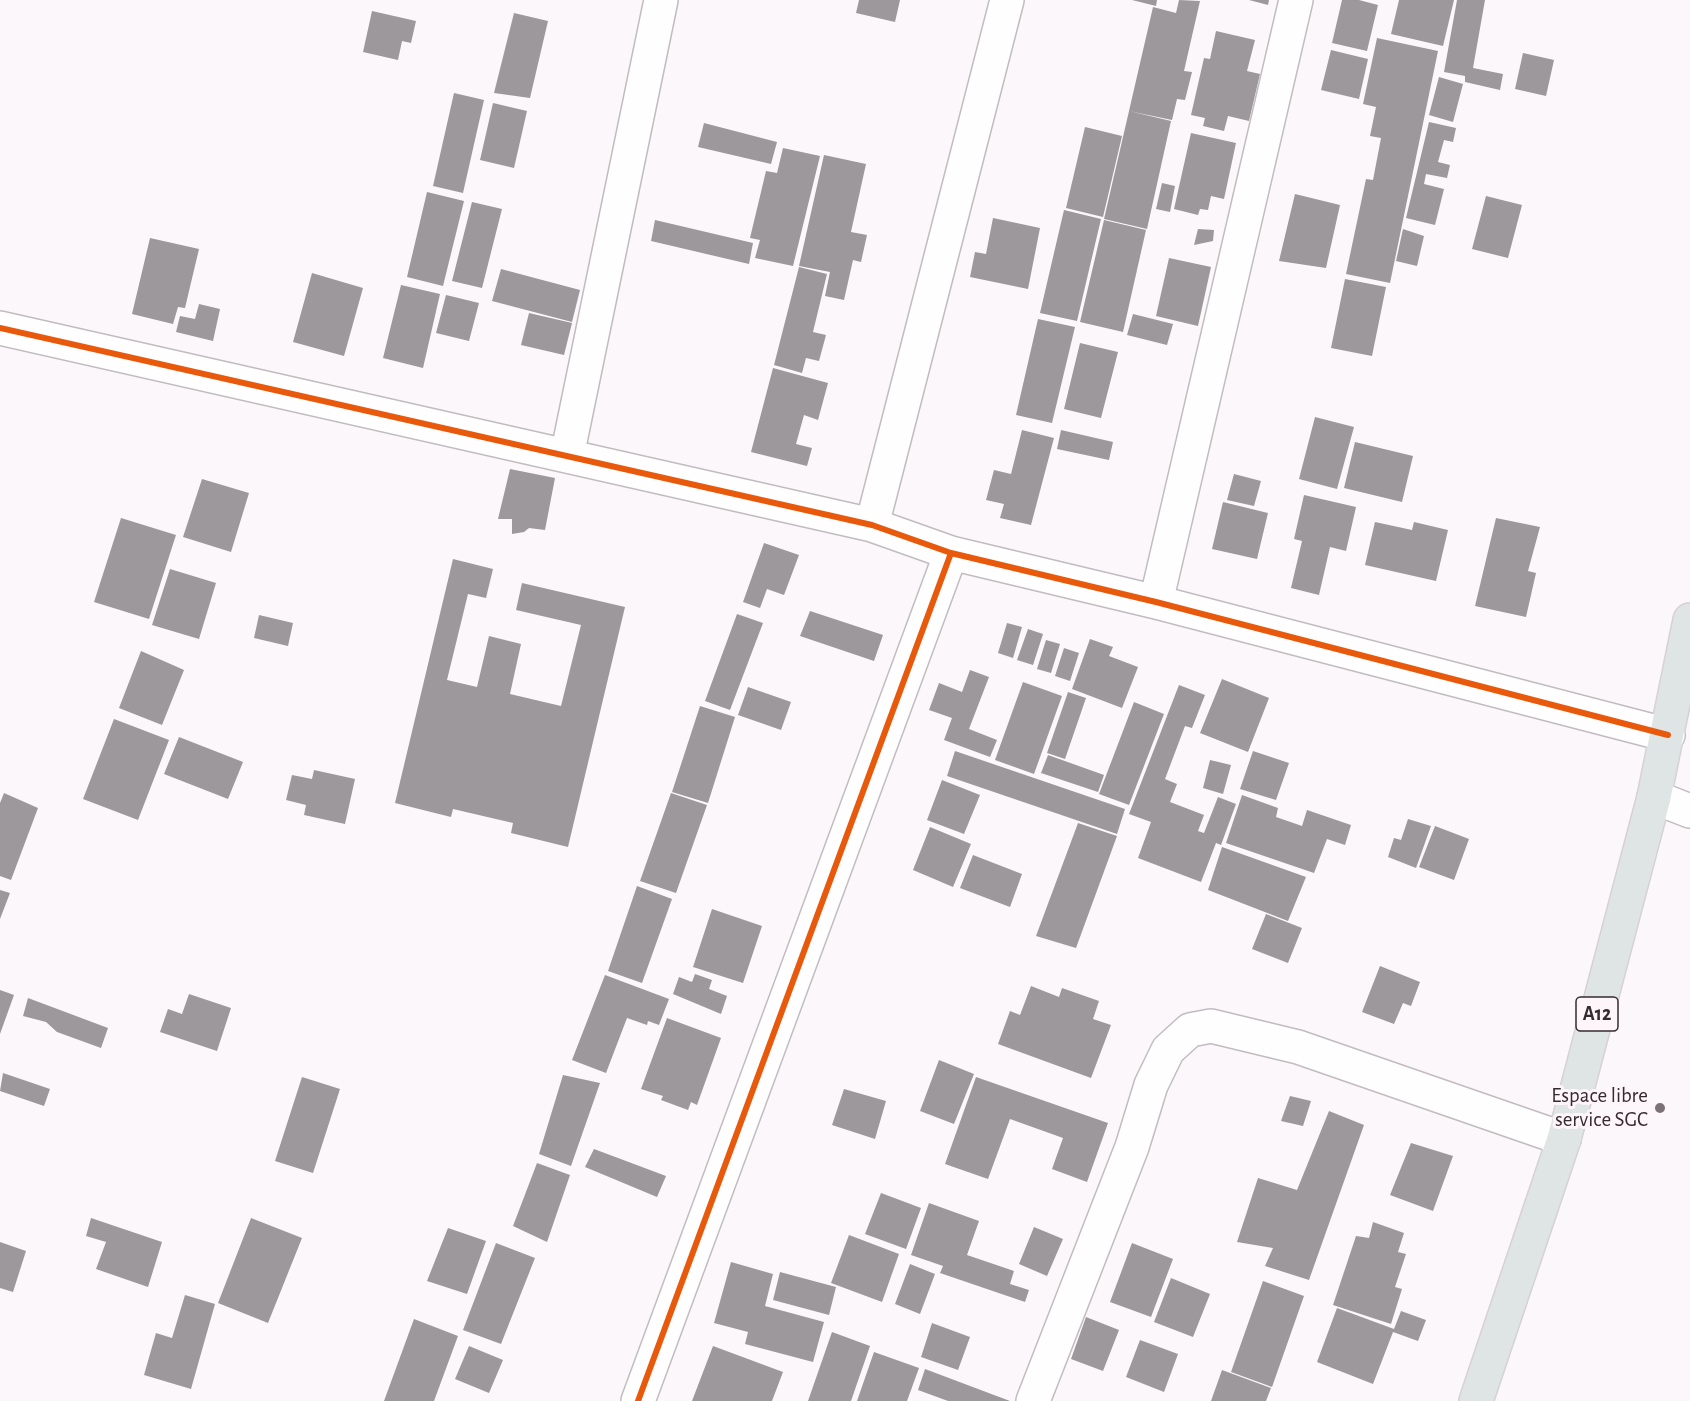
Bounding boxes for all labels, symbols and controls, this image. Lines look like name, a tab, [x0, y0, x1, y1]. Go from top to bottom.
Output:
road number: A12	[1576, 997, 1618, 1031]
place label: Espace libre service SGC	[1551, 1083, 1648, 1133]
marker: Espace libre service SGC	[1653, 1101, 1667, 1115]

